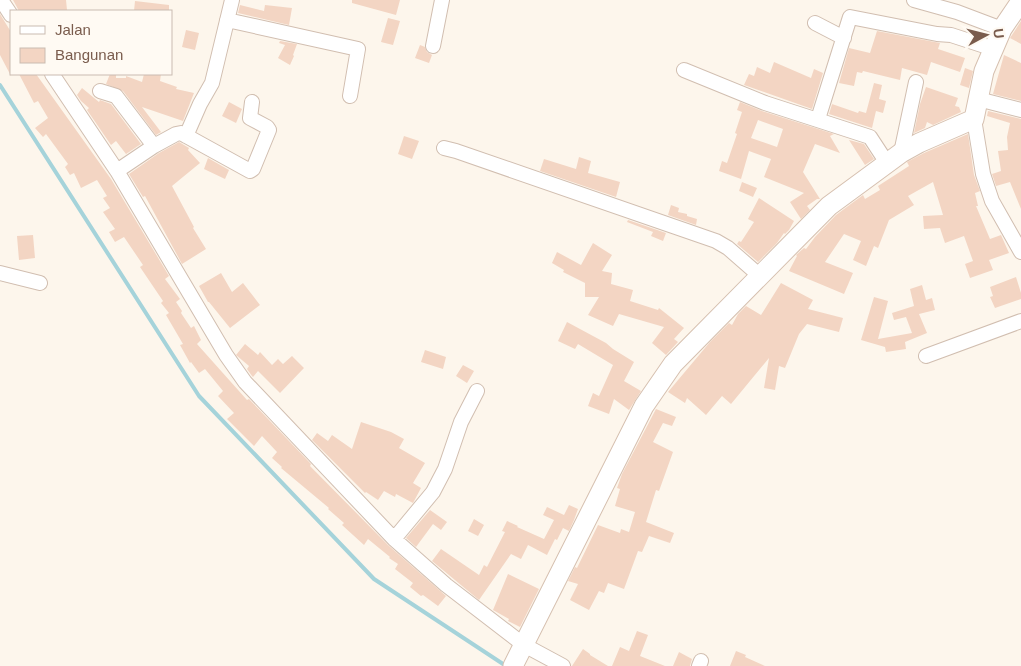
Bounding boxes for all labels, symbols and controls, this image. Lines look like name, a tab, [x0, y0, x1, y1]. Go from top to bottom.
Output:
legend	[10, 10, 172, 75]
north arrow	[961, 10, 1011, 60]
text: Jalan	[55, 21, 91, 38]
text: U	[990, 27, 1007, 39]
text: Bangunan	[55, 46, 123, 63]

